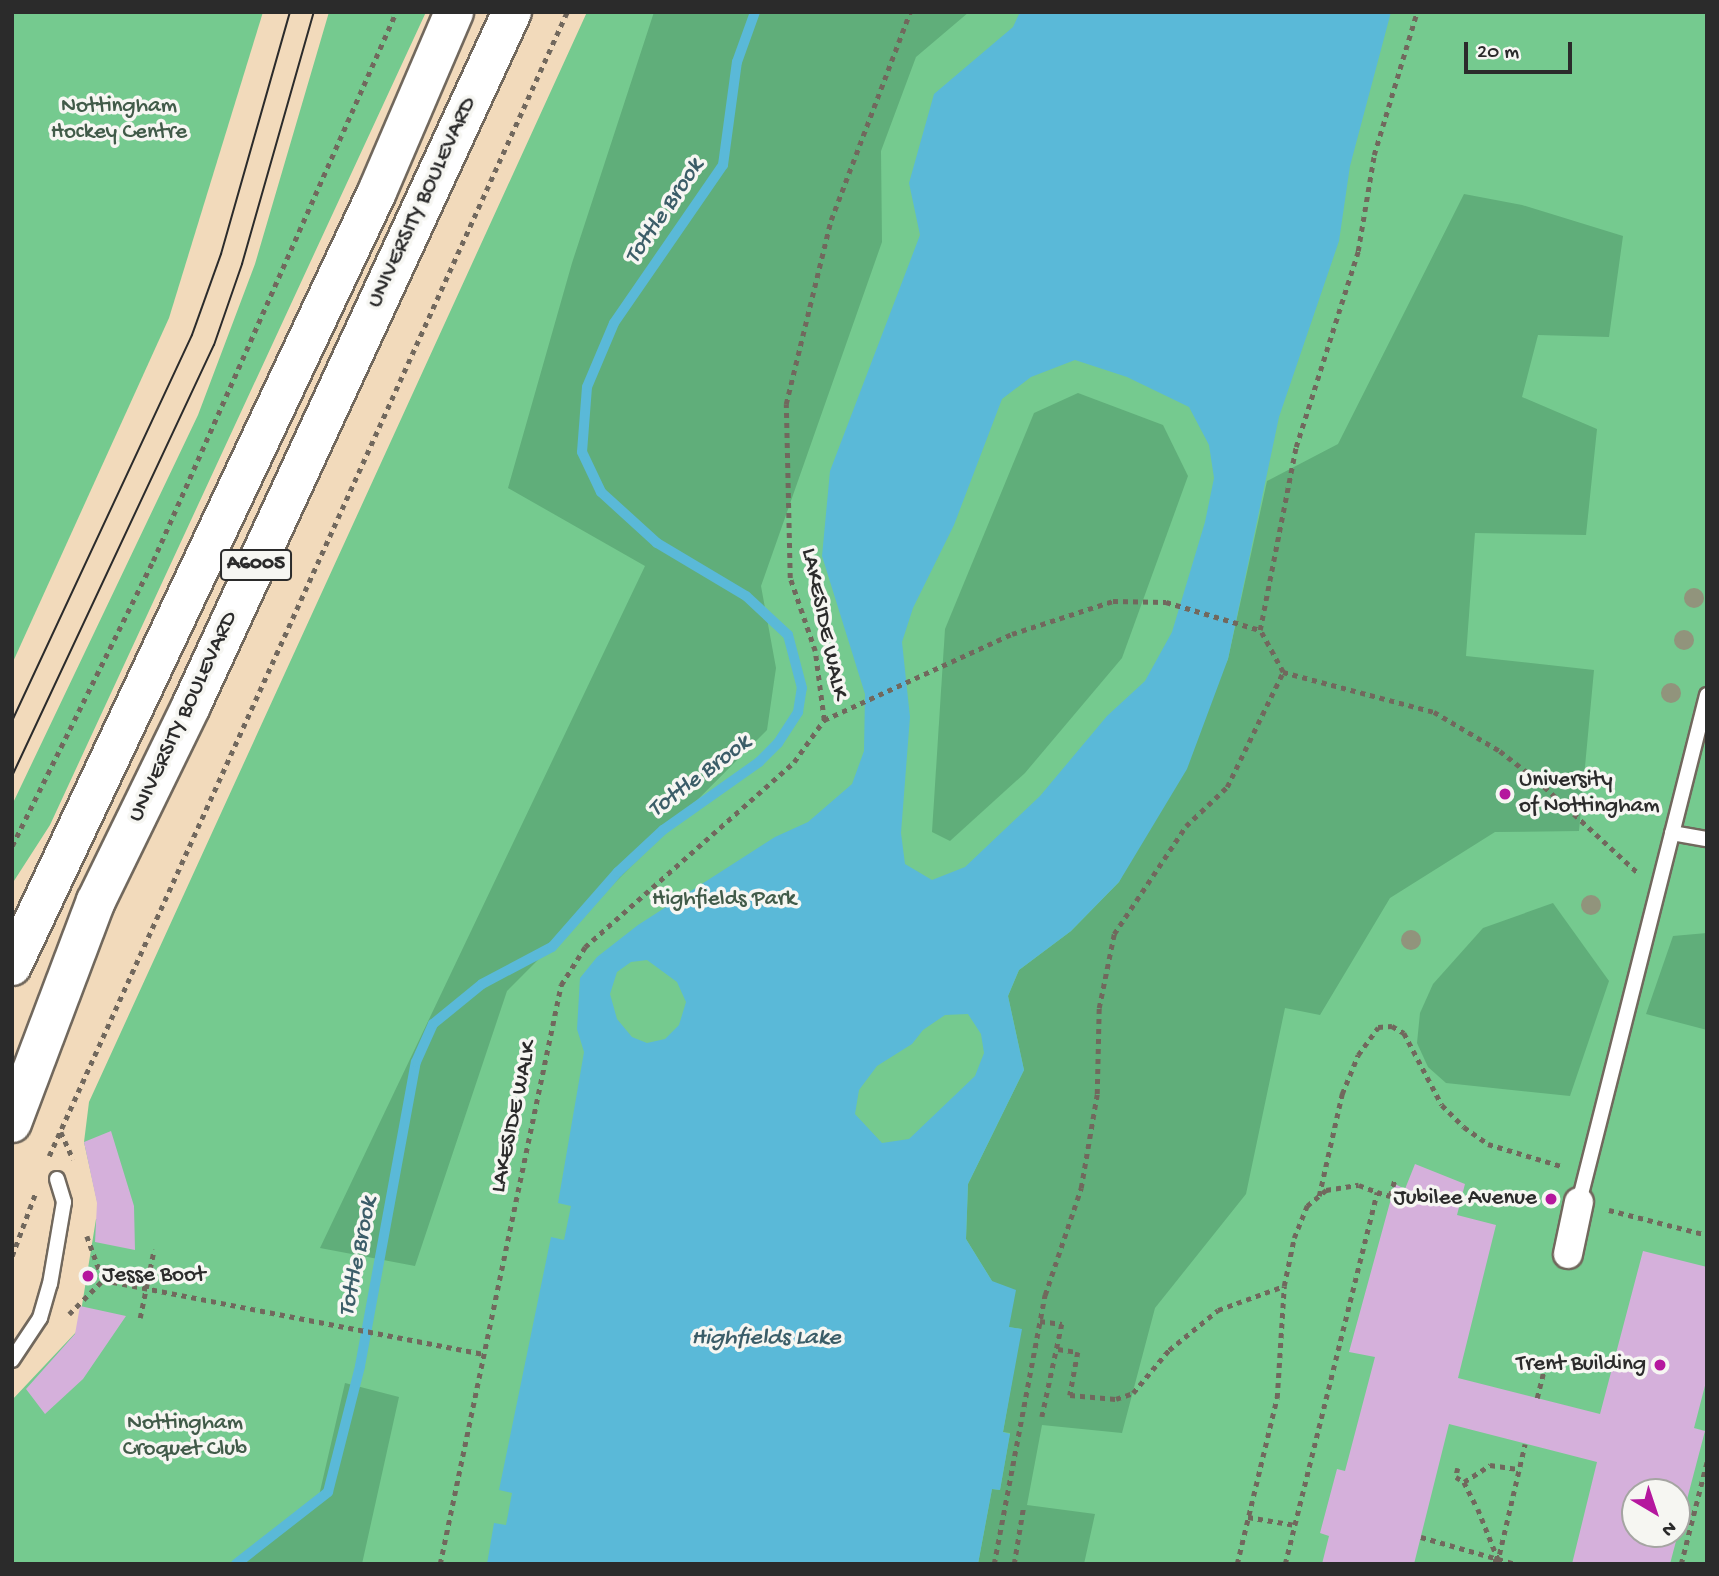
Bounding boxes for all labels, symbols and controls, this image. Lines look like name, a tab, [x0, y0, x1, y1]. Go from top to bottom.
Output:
scale bar	[1467, 28, 1576, 72]
text: 20 m	[1477, 41, 1519, 66]
park label: Nottingham Hockey Centre	[51, 93, 187, 147]
street label: UNIVERSITY BOULEVARD	[362, 93, 484, 313]
water label: Tottle Brook	[619, 154, 711, 270]
street label: LAKESIDE WALK	[793, 546, 853, 702]
road number: A6005	[219, 548, 293, 582]
street label: UNIVERSITY BOULEVARD	[123, 607, 245, 827]
water label: Tottle Brook	[643, 729, 757, 825]
place label: University of Nottingham	[1519, 767, 1660, 821]
marker: University of Nottingham	[1497, 786, 1513, 802]
park label: Highfields Park	[652, 886, 796, 914]
street label: LAKESIDE WALK	[485, 1039, 545, 1195]
place label: Jubilee Avenue	[1393, 1185, 1537, 1213]
marker: Jubilee Avenue	[1543, 1191, 1559, 1207]
water label: Tottle Brook	[333, 1195, 385, 1319]
place label: Jesse Boot	[102, 1262, 205, 1290]
marker: Jesse Boot	[80, 1268, 96, 1284]
water label: Highfields Lake	[691, 1325, 841, 1353]
place label: Trent Building	[1516, 1351, 1646, 1379]
marker: Trent Building	[1652, 1357, 1668, 1373]
park label: Nottingham Croquet Club	[123, 1410, 247, 1464]
north arrow	[1621, 1478, 1691, 1548]
text: N	[1656, 1515, 1680, 1541]

